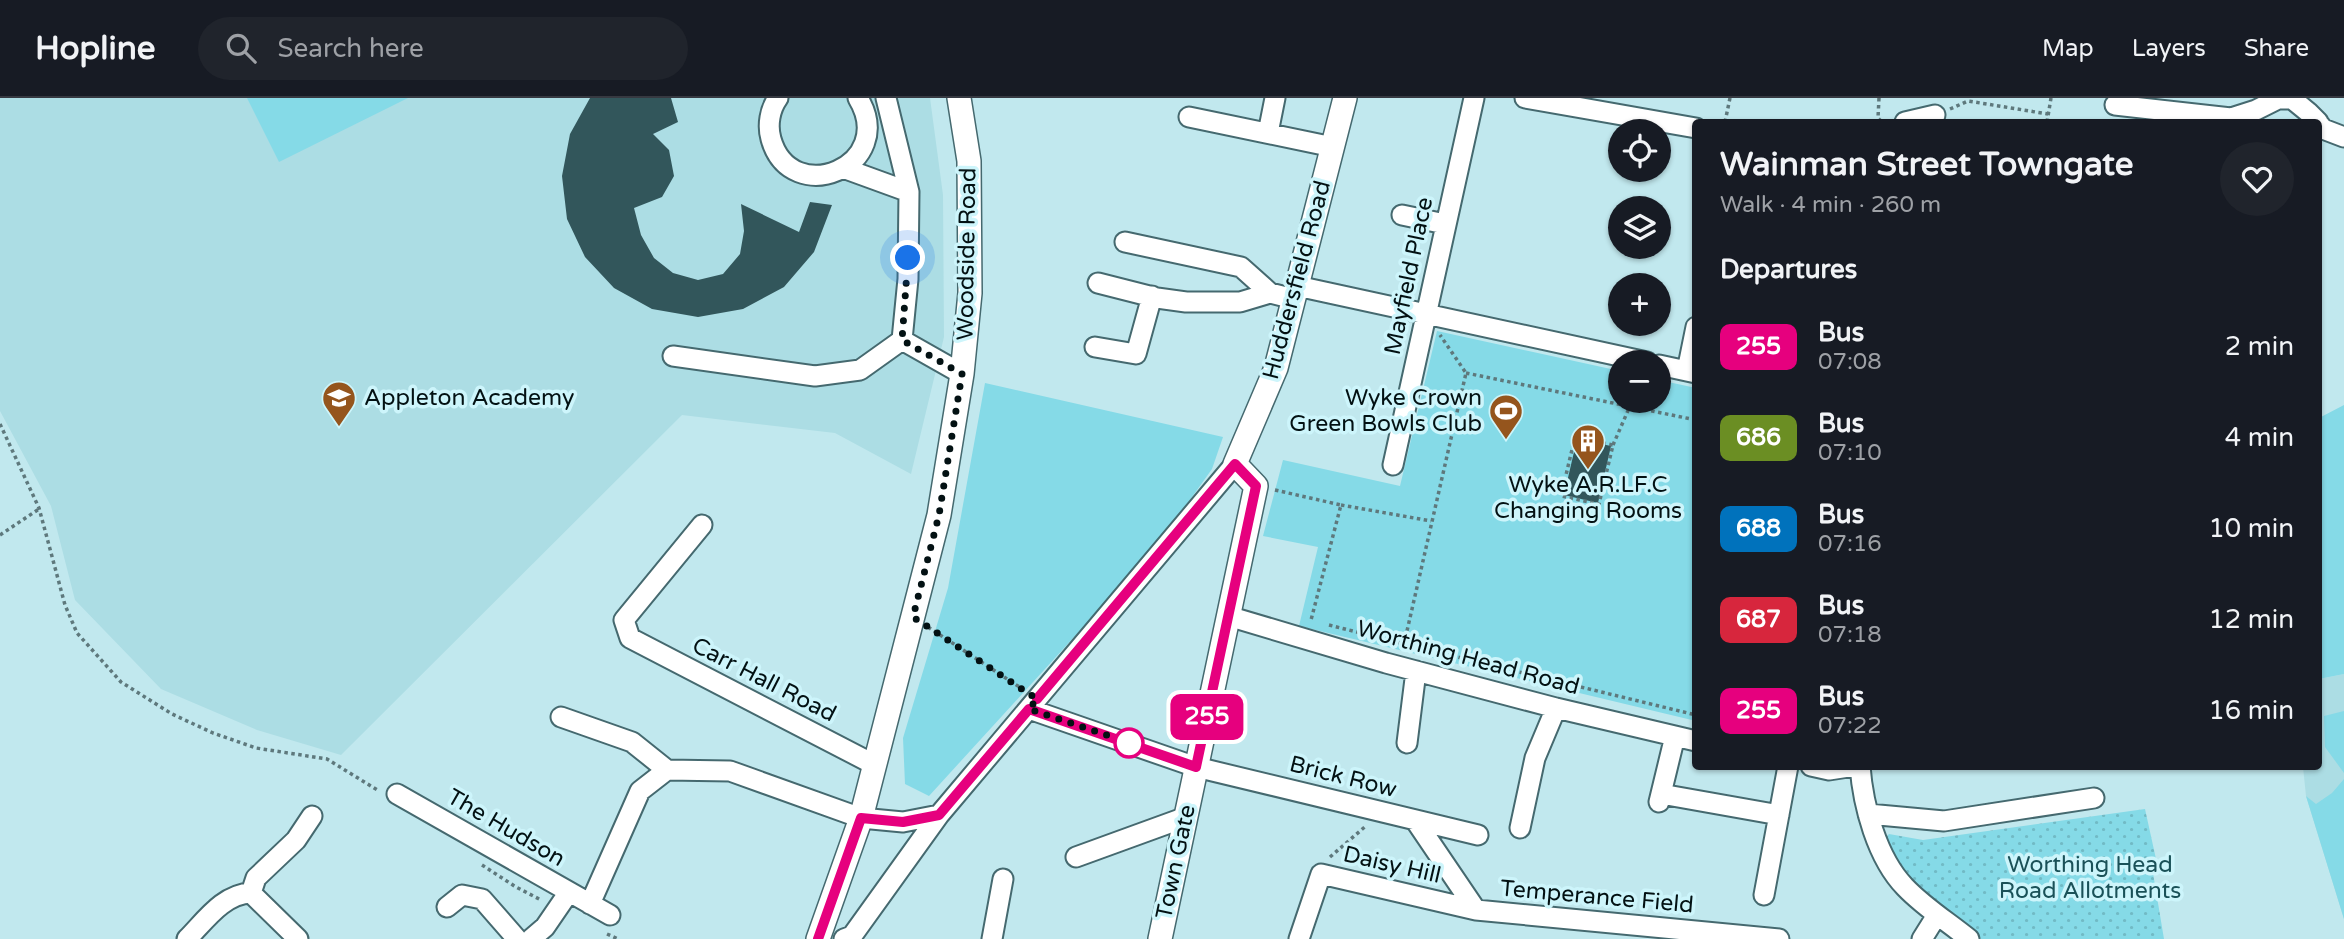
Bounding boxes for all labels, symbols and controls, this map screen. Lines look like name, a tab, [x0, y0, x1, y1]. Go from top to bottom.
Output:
search box	[198, 17, 688, 80]
text: Hopline	[35, 29, 156, 68]
icon: search	[222, 29, 260, 67]
text: Search here	[278, 33, 424, 64]
text: Map	[2042, 34, 2094, 63]
text: Layers	[2132, 34, 2206, 63]
text: Share	[2244, 34, 2309, 63]
map controls	[1608, 119, 1671, 413]
button: locate	[1608, 119, 1671, 182]
button: heart	[2220, 142, 2294, 216]
text: Wainman Street Towngate	[1720, 145, 2133, 184]
street label: Woodside Road	[951, 167, 983, 341]
street label: Huddersfield Road	[1257, 178, 1337, 382]
text: Walk · 4 min · 260 m	[1720, 191, 1941, 219]
street label: Mayfield Place	[1379, 195, 1439, 357]
button: layers	[1608, 196, 1671, 259]
your location	[890, 240, 925, 275]
text: Departures	[1720, 254, 1857, 285]
button: +	[1608, 273, 1671, 336]
text: Bus	[1818, 317, 1864, 348]
text: 2 min	[2225, 331, 2294, 362]
text: 255	[1736, 332, 1781, 361]
text: 07:08	[1818, 348, 1882, 376]
button: −	[1608, 350, 1671, 413]
school or university icon: Appleton Academy	[320, 379, 358, 428]
place label: Appleton Academy	[364, 384, 574, 412]
place label: Wyke Crown Green Bowls Club	[1289, 384, 1482, 438]
sports icon: Wyke Crown Green Bowls Club	[1487, 392, 1525, 441]
text: Bus	[1818, 408, 1864, 439]
building icon: Wyke A.R.LF.C Changing Rooms	[1569, 422, 1607, 471]
text: 4 min	[2225, 422, 2294, 453]
text: 686	[1736, 423, 1781, 452]
text: 07:10	[1818, 439, 1882, 467]
place label: Wyke A.R.LF.C Changing Rooms	[1494, 471, 1682, 525]
text: Bus	[1818, 499, 1864, 530]
text: 10 min	[2208, 513, 2294, 544]
text: 688	[1736, 514, 1781, 543]
text: 07:16	[1818, 530, 1882, 558]
text: Bus	[1818, 590, 1864, 621]
text: 12 min	[2208, 604, 2294, 635]
text: 687	[1736, 605, 1781, 634]
street label: Worthing Head Road	[1354, 615, 1582, 701]
text: 07:18	[1818, 621, 1882, 649]
street label: Carr Hall Road	[687, 632, 841, 728]
text: Bus	[1818, 681, 1864, 712]
line badge: 255	[1167, 694, 1247, 740]
text: 16 min	[2208, 695, 2294, 726]
text: 255	[1736, 696, 1781, 725]
text: 255	[1184, 702, 1230, 731]
text: 07:22	[1818, 712, 1882, 740]
unlabelled marker	[1114, 728, 1144, 758]
street label: Brick Row	[1286, 750, 1400, 804]
street label: The Hudson	[442, 783, 570, 873]
street label: Town Gate	[1150, 802, 1202, 922]
street label: Daisy Hill	[1340, 840, 1444, 890]
park label: Worthing Head Road Allotments	[1999, 851, 2181, 905]
street label: Temperance Field	[1499, 875, 1695, 919]

